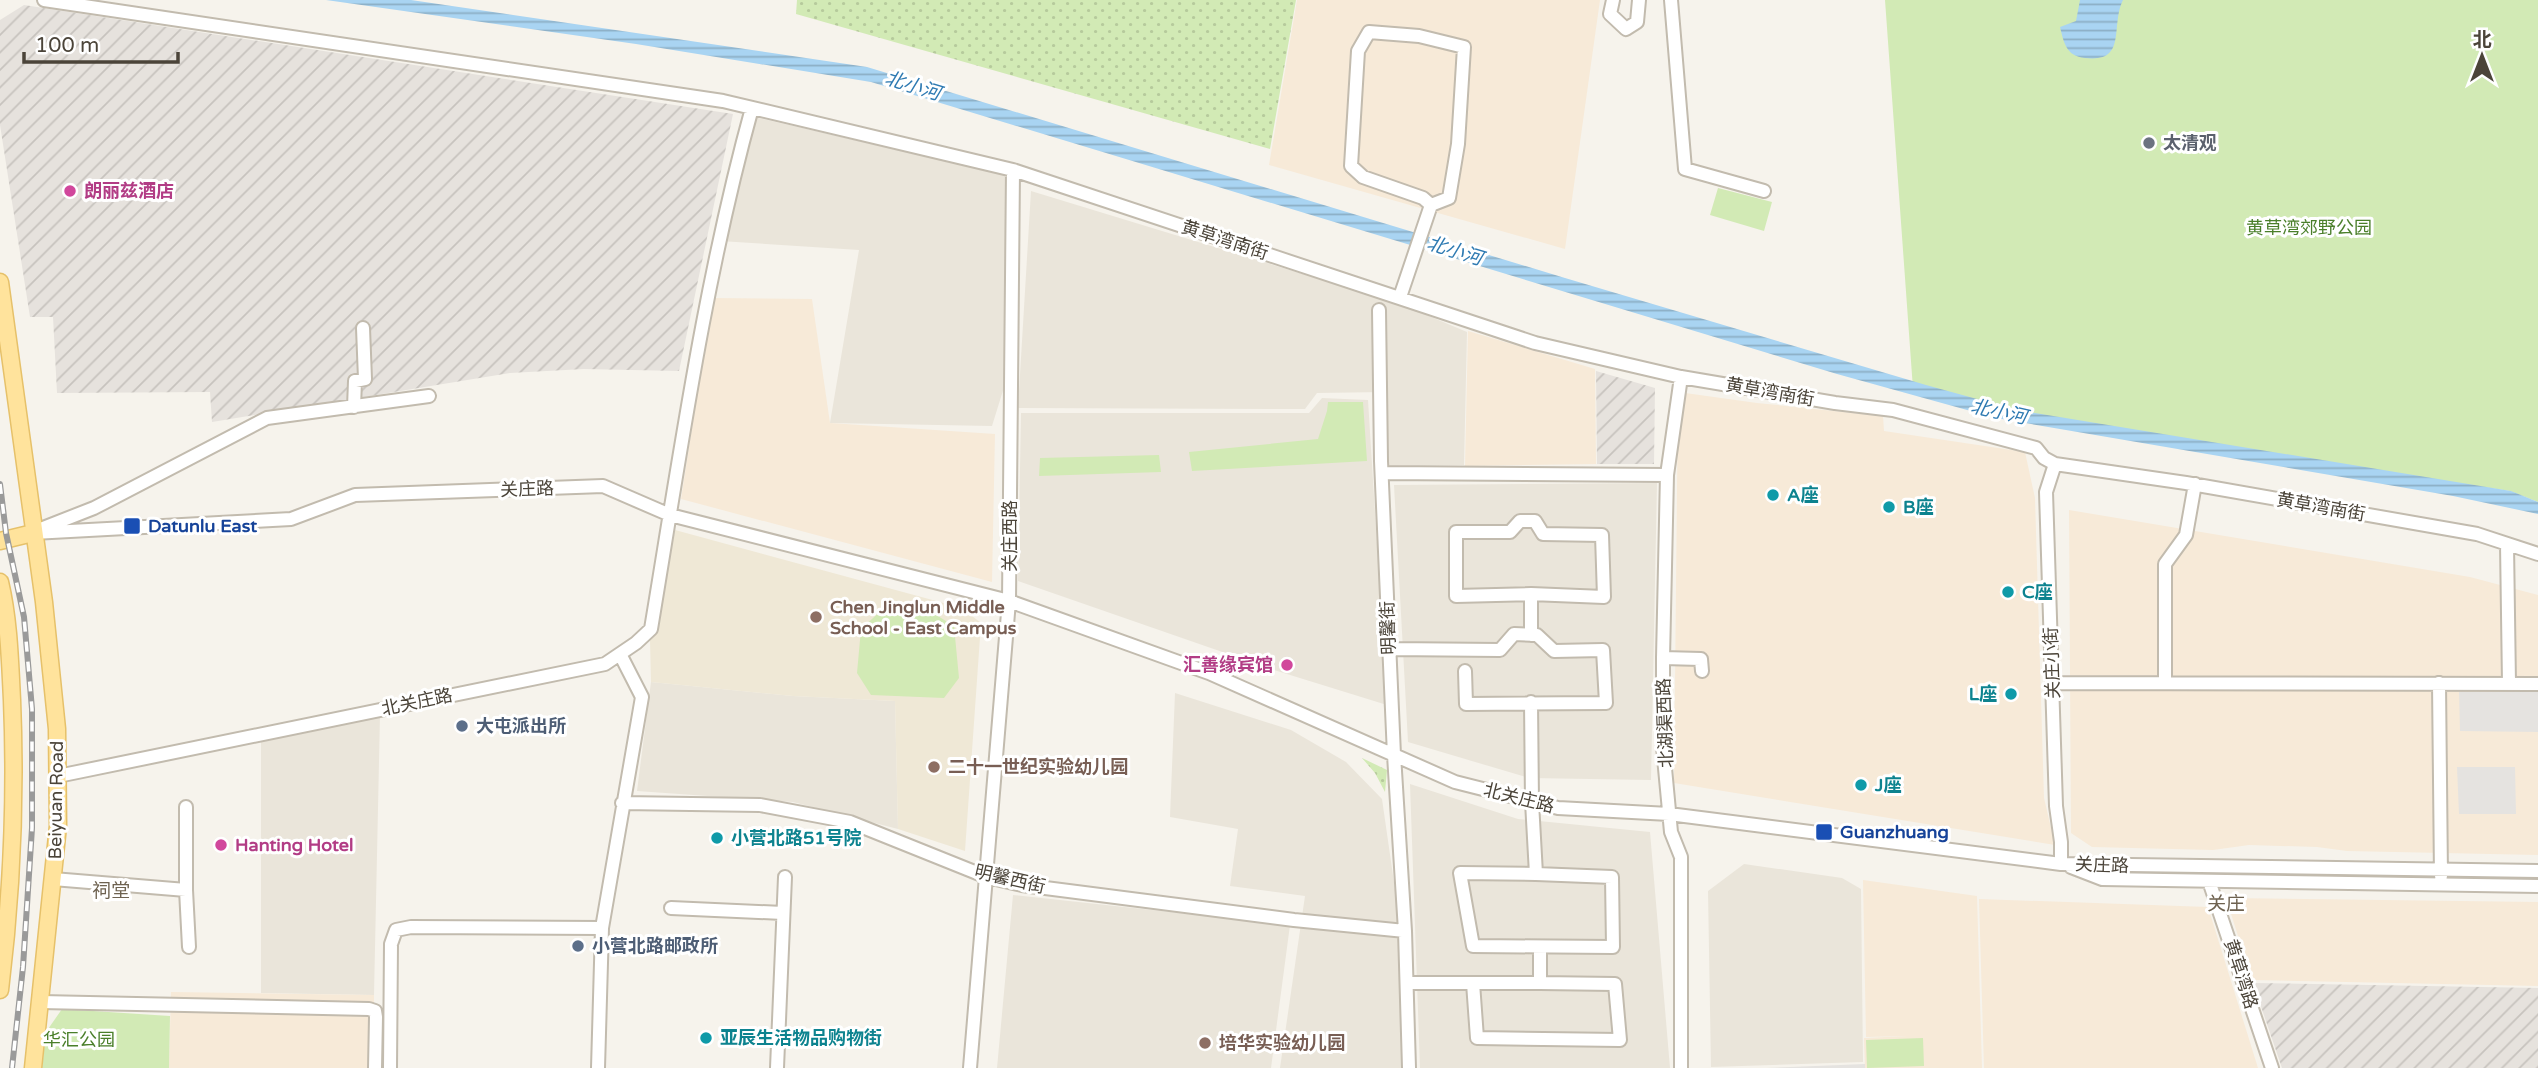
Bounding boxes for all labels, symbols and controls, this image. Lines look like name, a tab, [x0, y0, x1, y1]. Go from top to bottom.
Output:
scale bar	[24, 21, 178, 65]
north arrow	[2447, 21, 2517, 91]
text: 北	[2472, 29, 2492, 51]
text: 100 m	[35, 33, 99, 58]
water label: 北小河	[882, 67, 947, 106]
place label: 太清观	[2163, 132, 2217, 154]
marker: 太清观	[2141, 135, 2157, 151]
place label: 朗丽兹酒店	[84, 180, 174, 202]
marker: 朗丽兹酒店	[62, 183, 78, 199]
street label: 黄草湾南街	[1179, 216, 1271, 264]
park label: 黄草湾郊野公园	[2246, 217, 2372, 239]
water label: 北小河	[1424, 232, 1489, 271]
street label: 黄草湾南街	[1724, 373, 1816, 411]
water label: 北小河	[1969, 395, 2033, 429]
street label: 关庄路	[500, 477, 554, 501]
place label: A座	[1787, 484, 1818, 506]
marker: A座	[1765, 487, 1781, 503]
street label: 黄草湾南街	[2275, 488, 2367, 526]
place label: B座	[1903, 496, 1933, 518]
marker: B座	[1881, 499, 1897, 515]
street label: 关庄西路	[999, 500, 1021, 572]
place label: Datunlu East	[148, 515, 257, 537]
marker: Datunlu East	[122, 516, 142, 536]
place label: C座	[2022, 581, 2053, 603]
marker: C座	[2000, 584, 2016, 600]
place label: Chen Jinglun Middle School - East Campus	[830, 596, 1017, 639]
street label: 明馨街	[1376, 601, 1400, 655]
marker: Chen Jinglun Middle School - East Campus	[808, 609, 824, 625]
street label: 关庄小街	[2040, 627, 2064, 699]
place label: 汇善缘宾馆	[1183, 654, 1273, 676]
marker: 汇善缘宾馆	[1279, 657, 1295, 673]
street label: 北湖渠西路	[1652, 678, 1678, 768]
place label: L座	[1969, 683, 1997, 705]
street label: 北关庄路	[379, 684, 455, 720]
marker: L座	[2003, 686, 2019, 702]
place label: 大屯派出所	[476, 715, 566, 737]
marker: 大屯派出所	[454, 718, 470, 734]
street label: Beiyuan Road	[44, 740, 68, 860]
place label: 二十一世纪实验幼儿园	[948, 756, 1128, 778]
marker: 二十一世纪实验幼儿园	[926, 759, 942, 775]
place label: J座	[1874, 774, 1901, 796]
marker: J座	[1853, 777, 1869, 793]
street label: 北关庄路	[1481, 779, 1557, 817]
place label: Guanzhuang	[1840, 821, 1949, 843]
marker: Guanzhuang	[1814, 822, 1834, 842]
place label: 小营北路51号院	[731, 827, 862, 849]
marker: 小营北路51号院	[709, 830, 725, 846]
place label: Hanting Hotel	[235, 834, 353, 856]
marker: Hanting Hotel	[213, 837, 229, 853]
street label: 关庄路	[2075, 853, 2129, 877]
street label: 明馨西街	[972, 860, 1048, 898]
district label: 祠堂	[92, 880, 130, 902]
district label: 关庄	[2207, 893, 2245, 915]
place label: 小营北路邮政所	[592, 935, 718, 957]
street label: 黄草湾路	[2219, 936, 2263, 1012]
marker: 小营北路邮政所	[570, 938, 586, 954]
place label: 亚辰生活物品购物街	[720, 1027, 882, 1049]
park label: 华汇公园	[43, 1029, 115, 1051]
marker: 亚辰生活物品购物街	[698, 1030, 714, 1046]
place label: 培华实验幼儿园	[1219, 1032, 1345, 1054]
marker: 培华实验幼儿园	[1197, 1035, 1213, 1051]

